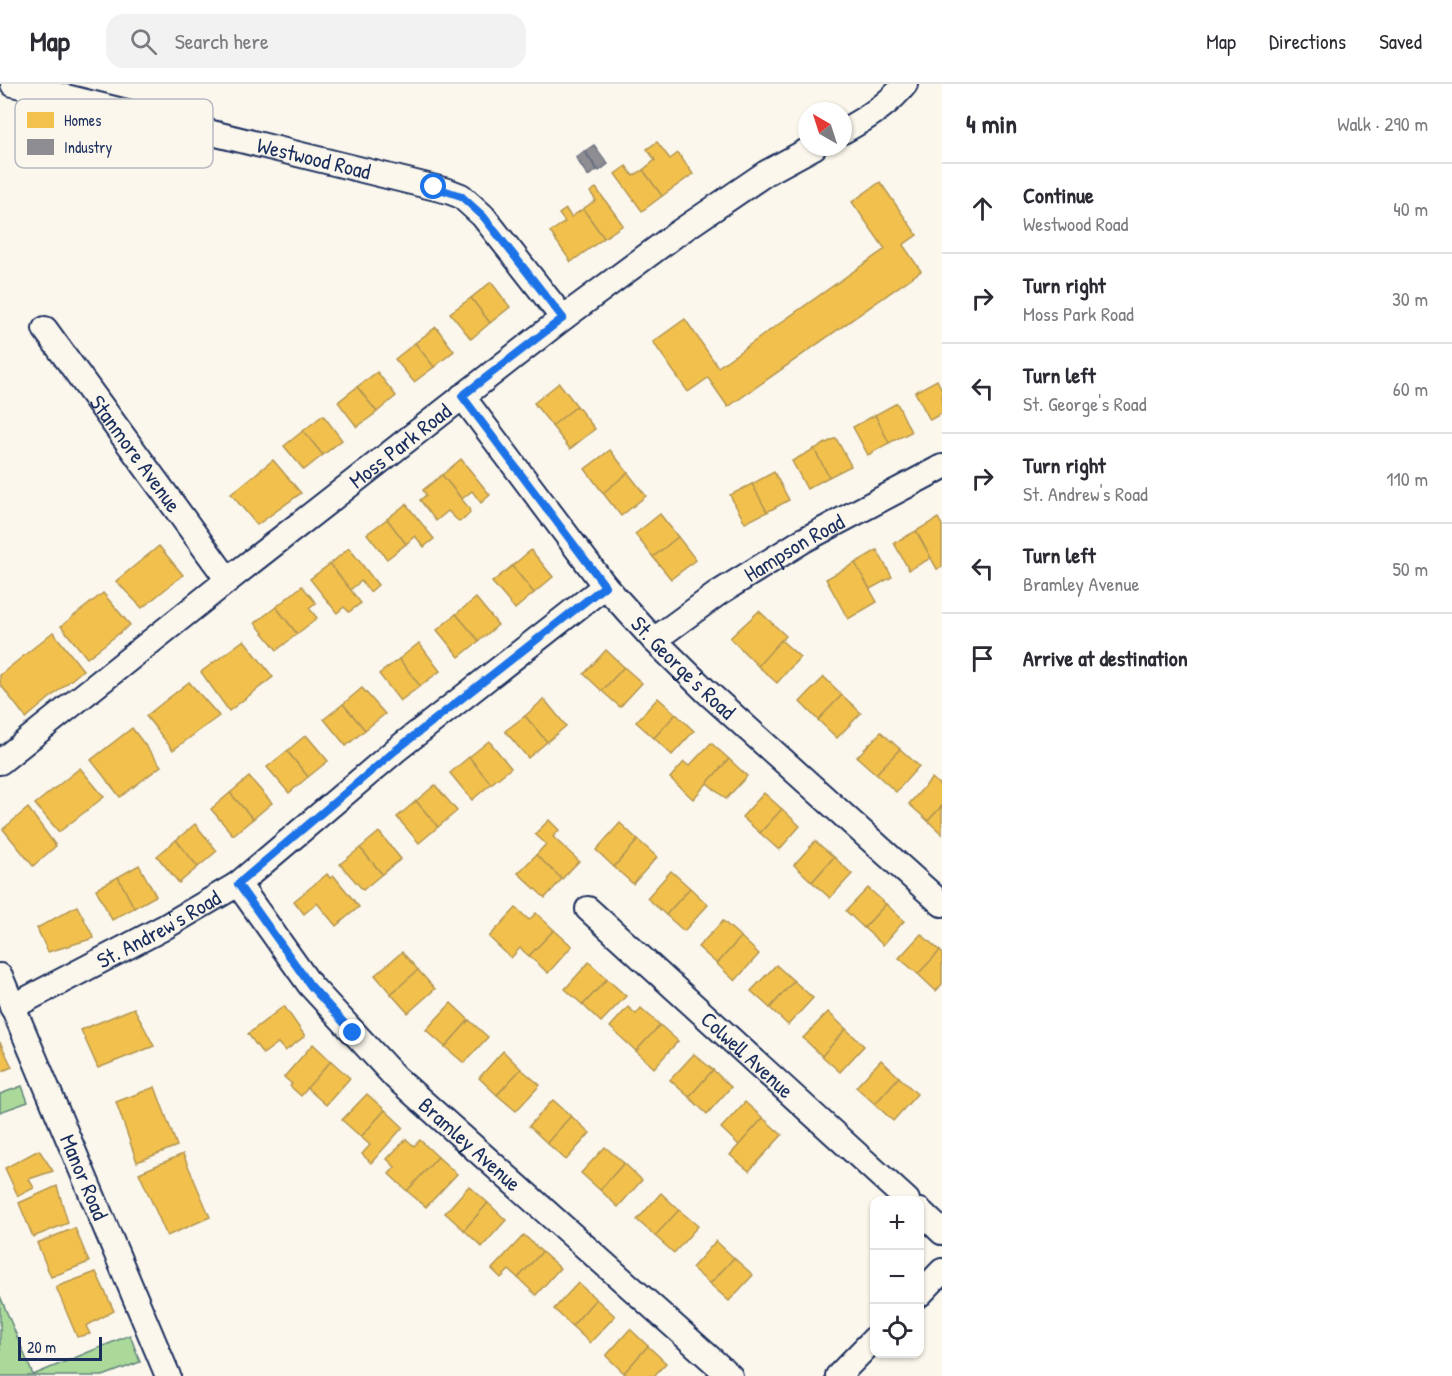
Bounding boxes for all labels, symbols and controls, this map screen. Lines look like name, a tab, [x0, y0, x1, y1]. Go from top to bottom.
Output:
search box	[106, 14, 526, 68]
text: Map	[30, 22, 70, 60]
icon: search	[127, 25, 160, 58]
text: Search here	[175, 26, 269, 56]
text: Map	[1206, 27, 1236, 56]
text: Directions	[1269, 27, 1346, 56]
text: Saved	[1379, 27, 1422, 56]
legend	[15, 99, 213, 168]
north arrow	[798, 102, 852, 156]
text: 4 min	[966, 106, 1017, 141]
text: Homes	[64, 109, 101, 131]
text: Walk · 290 m	[1337, 110, 1428, 137]
street label: Westwood Road	[254, 130, 374, 187]
text: Industry	[64, 136, 112, 158]
route start	[420, 173, 446, 199]
text: Continue	[1023, 180, 1094, 210]
icon: ahead	[966, 192, 999, 225]
text: 40 m	[1393, 195, 1428, 222]
text: Westwood Road	[1023, 210, 1128, 237]
text: Turn right	[1023, 270, 1106, 300]
icon: right	[966, 282, 999, 315]
text: 30 m	[1392, 285, 1428, 312]
text: Moss Park Road	[1023, 300, 1134, 327]
text: Turn left	[1023, 360, 1096, 390]
icon: left	[966, 372, 999, 405]
text: 60 m	[1393, 375, 1428, 402]
street label: Stanmore Avenue	[83, 389, 189, 518]
text: St. George's Road	[1023, 390, 1146, 417]
street label: Moss Park Road	[343, 396, 458, 495]
text: Turn right	[1023, 450, 1106, 480]
icon: right	[966, 462, 999, 495]
text: 110 m	[1386, 465, 1428, 492]
text: St. Andrew's Road	[1023, 480, 1148, 507]
street label: Hampson Road	[738, 506, 850, 589]
text: Turn left	[1023, 540, 1096, 570]
icon: left	[966, 552, 999, 585]
text: 50 m	[1392, 555, 1428, 582]
text: Bramley Avenue	[1023, 570, 1139, 597]
street label: St. George's Road	[624, 609, 743, 726]
icon: arrive	[966, 642, 999, 675]
text: Arrive at destination	[1023, 643, 1188, 673]
street label: St. Andrew's Road	[91, 882, 226, 975]
street label: Colwell Avenue	[695, 1004, 801, 1105]
route end	[339, 1019, 365, 1045]
street label: Bramley Avenue	[412, 1090, 528, 1198]
street label: Manor Road	[53, 1130, 116, 1225]
map controls	[870, 1196, 924, 1358]
button: +	[870, 1196, 924, 1250]
button: −	[870, 1250, 924, 1304]
button: locate	[870, 1304, 924, 1358]
scale bar	[18, 1334, 102, 1362]
text: 20 m	[27, 1336, 56, 1358]

